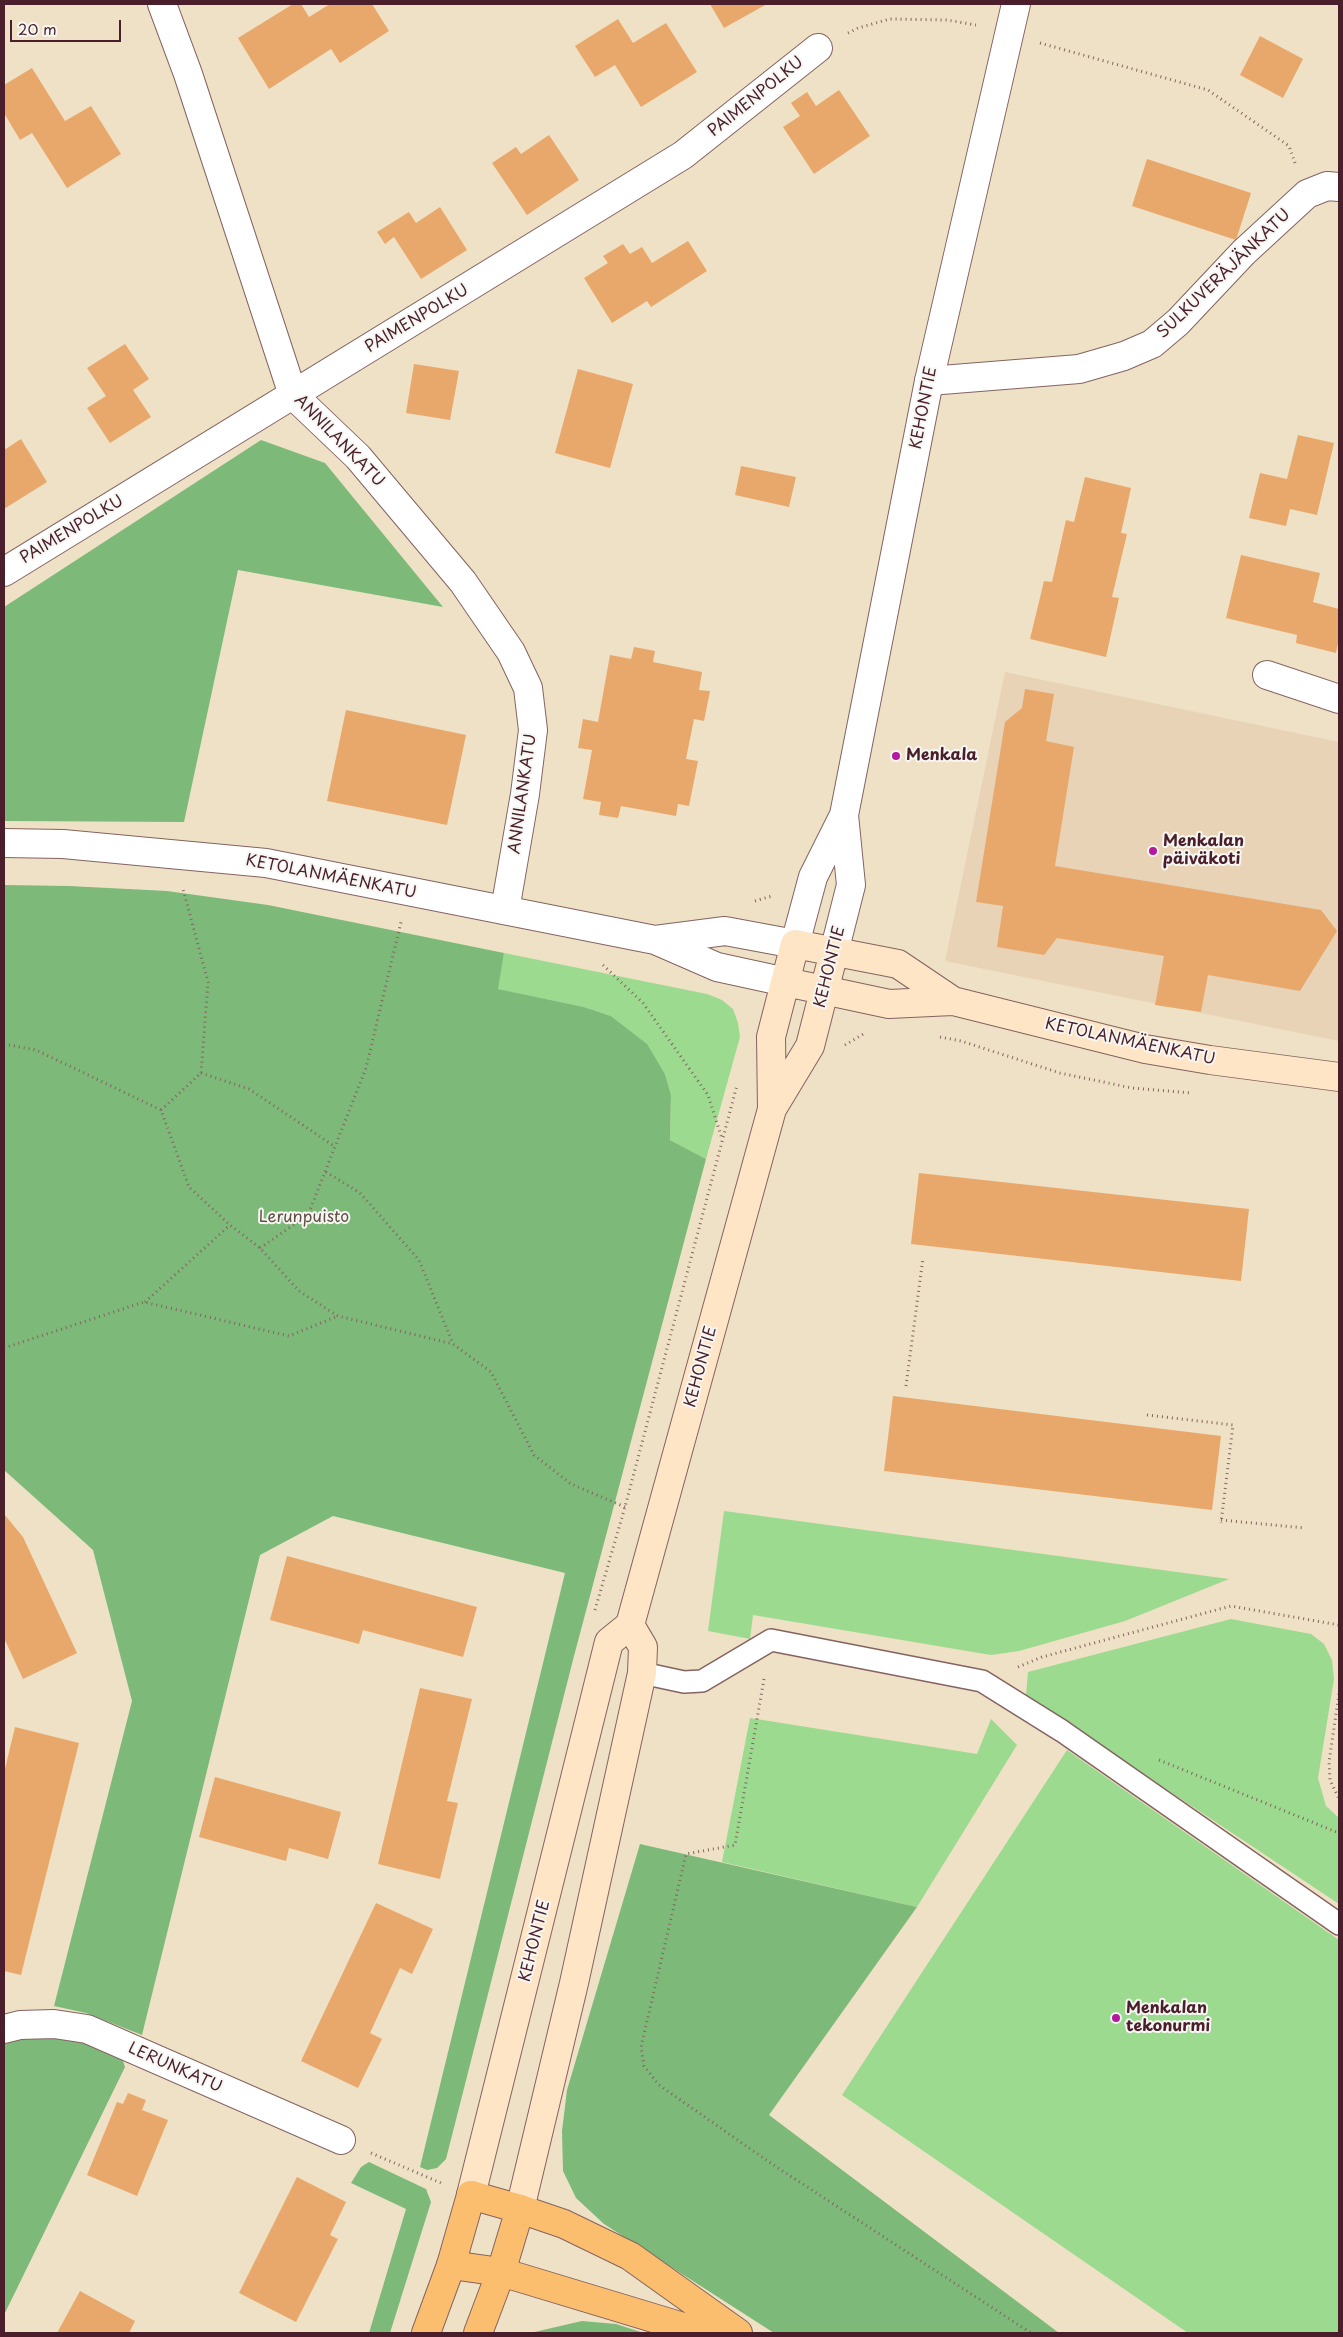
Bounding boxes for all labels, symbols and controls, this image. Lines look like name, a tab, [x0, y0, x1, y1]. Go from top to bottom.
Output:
scale bar	[12, 10, 124, 42]
text: 20 m	[18, 17, 57, 40]
street label: PAIMENPOLKU	[704, 53, 808, 141]
street label: SULKUVERÄJÄNKATU	[1153, 205, 1295, 343]
street label: PAIMENPOLKU	[362, 281, 472, 357]
street label: KEHONTIE	[907, 365, 941, 451]
street label: ANNILANKATU	[290, 391, 388, 491]
street label: PAIMENPOLKU	[17, 492, 127, 568]
street label: ANNILANKATU	[505, 733, 541, 855]
place label: Menkala	[906, 746, 977, 766]
marker: Menkala	[890, 750, 902, 762]
place label: Menkalan päiväkoti	[1163, 832, 1244, 870]
marker: Menkalan päiväkoti	[1147, 845, 1159, 857]
street label: KETOLANMÄENKATU	[244, 851, 418, 903]
street label: KEHONTIE	[811, 924, 849, 1010]
street label: KETOLANMÄENKATU	[1043, 1015, 1217, 1069]
park label: Lerunpuisto	[259, 1208, 349, 1228]
street label: KEHONTIE	[681, 1324, 721, 1410]
street label: KEHONTIE	[516, 1898, 554, 1984]
place label: Menkalan tekonurmi	[1126, 1999, 1210, 2037]
marker: Menkalan tekonurmi	[1110, 2012, 1122, 2024]
street label: LERUNKATU	[125, 2039, 225, 2097]

